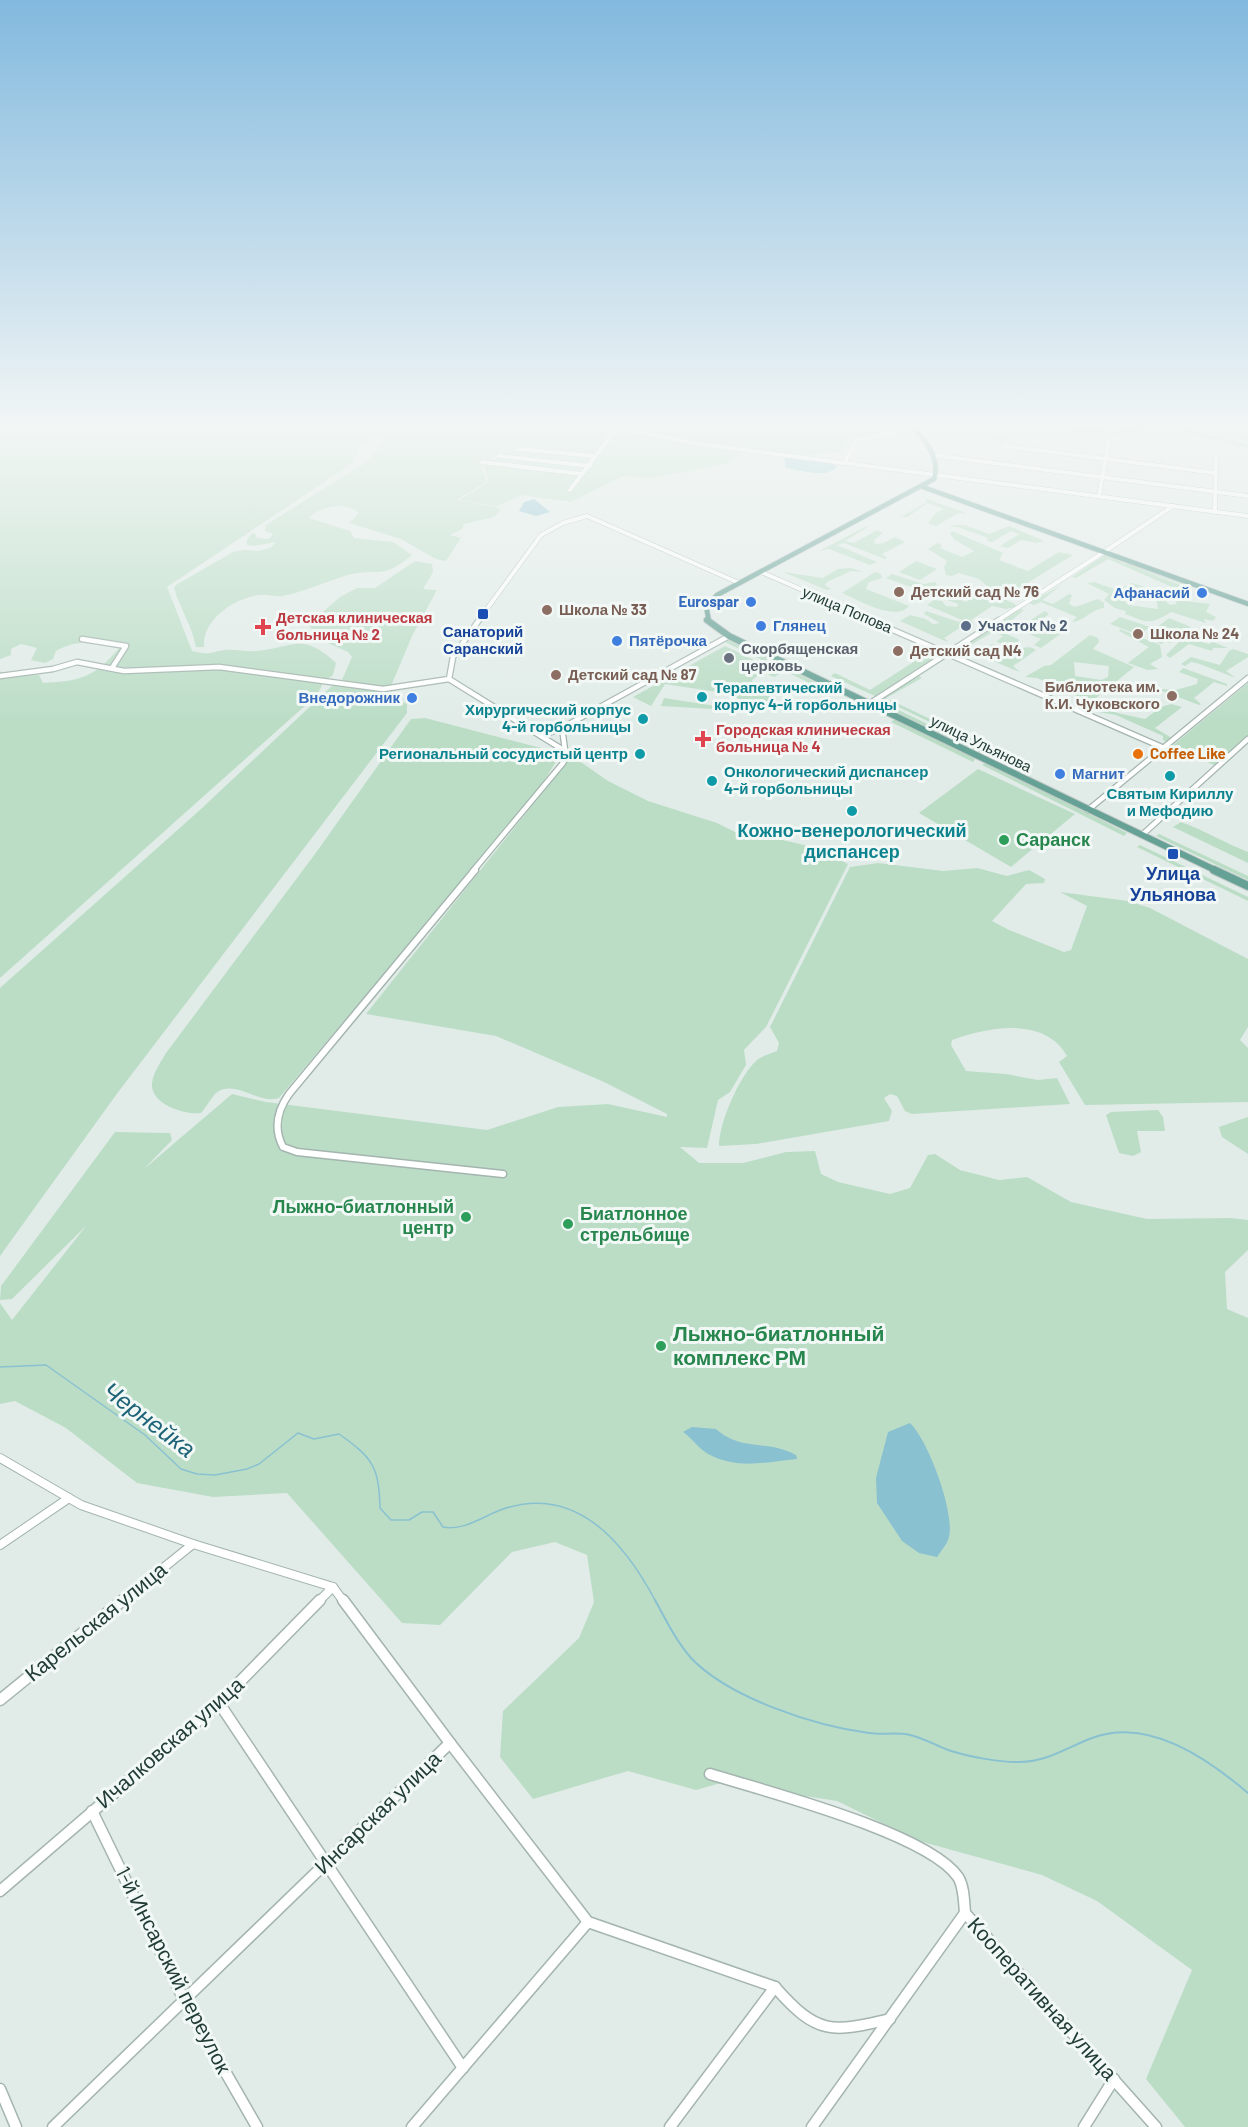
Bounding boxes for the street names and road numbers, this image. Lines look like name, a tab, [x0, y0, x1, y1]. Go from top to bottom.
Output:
street label: улица Попова	[800, 582, 896, 636]
street label: улица Ульянова	[928, 711, 1036, 776]
street label: Карельская улица	[19, 1556, 171, 1686]
street label: Ичалковская улица	[90, 1671, 248, 1813]
street label: Инсарская улица	[309, 1745, 445, 1878]
street label: 1-й Инсарский переулок	[111, 1862, 238, 2078]
street label: Кооперативная улица	[963, 1911, 1123, 2085]

